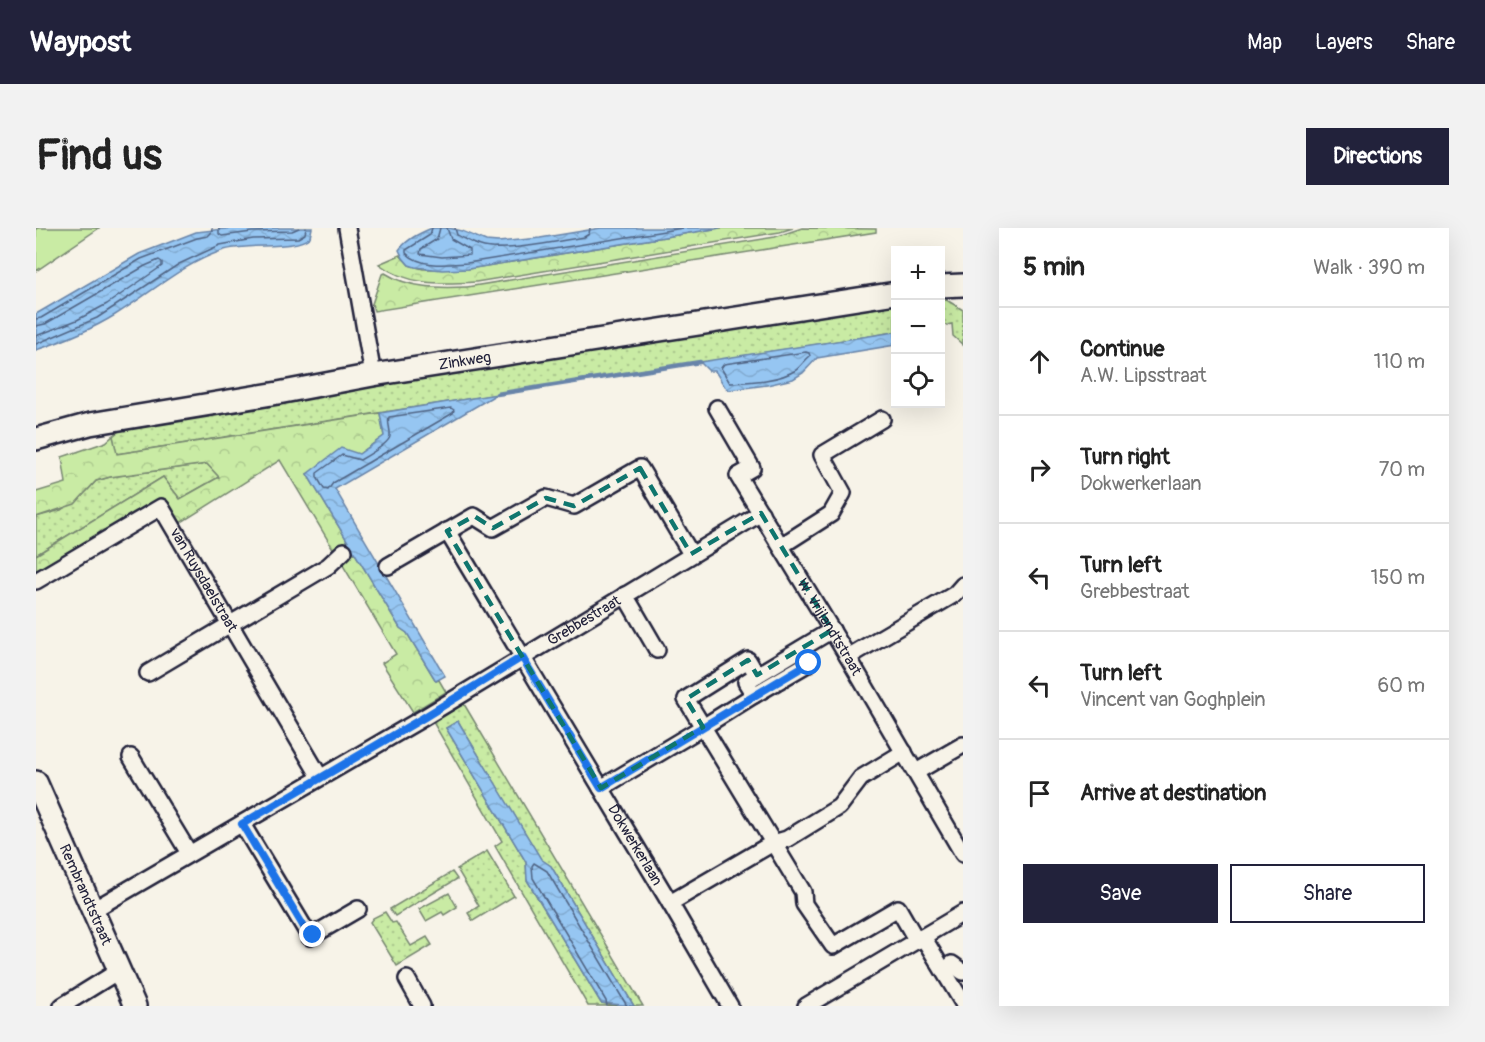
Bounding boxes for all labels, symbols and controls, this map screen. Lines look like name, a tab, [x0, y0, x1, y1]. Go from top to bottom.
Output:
text: Waypost	[30, 25, 131, 60]
text: Map	[1247, 29, 1282, 56]
text: Layers	[1315, 29, 1373, 56]
text: Share	[1406, 29, 1455, 56]
button: Directions	[1306, 128, 1449, 185]
text: Find us	[36, 130, 162, 182]
map controls	[891, 246, 945, 408]
button: +	[891, 246, 945, 300]
text: 5 min	[1023, 251, 1085, 283]
text: Walk · 390 m	[1313, 255, 1425, 280]
button: −	[891, 300, 945, 354]
text: Continue	[1080, 335, 1164, 363]
icon: ahead	[1023, 345, 1056, 378]
street label: Zinkweg	[437, 347, 492, 374]
text: 110 m	[1374, 349, 1425, 374]
button: locate	[891, 354, 945, 408]
text: A.W. Lipsstraat	[1080, 363, 1207, 388]
text: Turn right	[1080, 443, 1170, 471]
icon: right	[1023, 453, 1056, 486]
text: 70 m	[1379, 457, 1425, 482]
text: Dokwerkerlaan	[1080, 471, 1202, 496]
street label: van Ruysdaelstraat	[166, 524, 242, 636]
text: Turn left	[1080, 551, 1162, 579]
icon: left	[1023, 561, 1056, 594]
text: 150 m	[1371, 565, 1425, 590]
street label: W. Vrijlandtstraat	[793, 575, 867, 679]
text: Grebbestraat	[1080, 579, 1190, 604]
street label: Grebbestraat	[544, 590, 625, 650]
route start	[795, 649, 821, 675]
text: Turn left	[1080, 659, 1162, 687]
icon: left	[1023, 669, 1056, 702]
text: 60 m	[1378, 673, 1425, 698]
text: Vincent van Goghplein	[1080, 687, 1266, 712]
icon: arrive	[1023, 777, 1056, 810]
text: Arrive at destination	[1080, 779, 1266, 807]
street label: Dokwerkerlaan	[604, 801, 667, 889]
street label: Rembrandtstraat	[55, 841, 117, 949]
button: Save	[1023, 864, 1218, 923]
button: Share	[1230, 864, 1425, 923]
route end	[299, 921, 325, 947]

